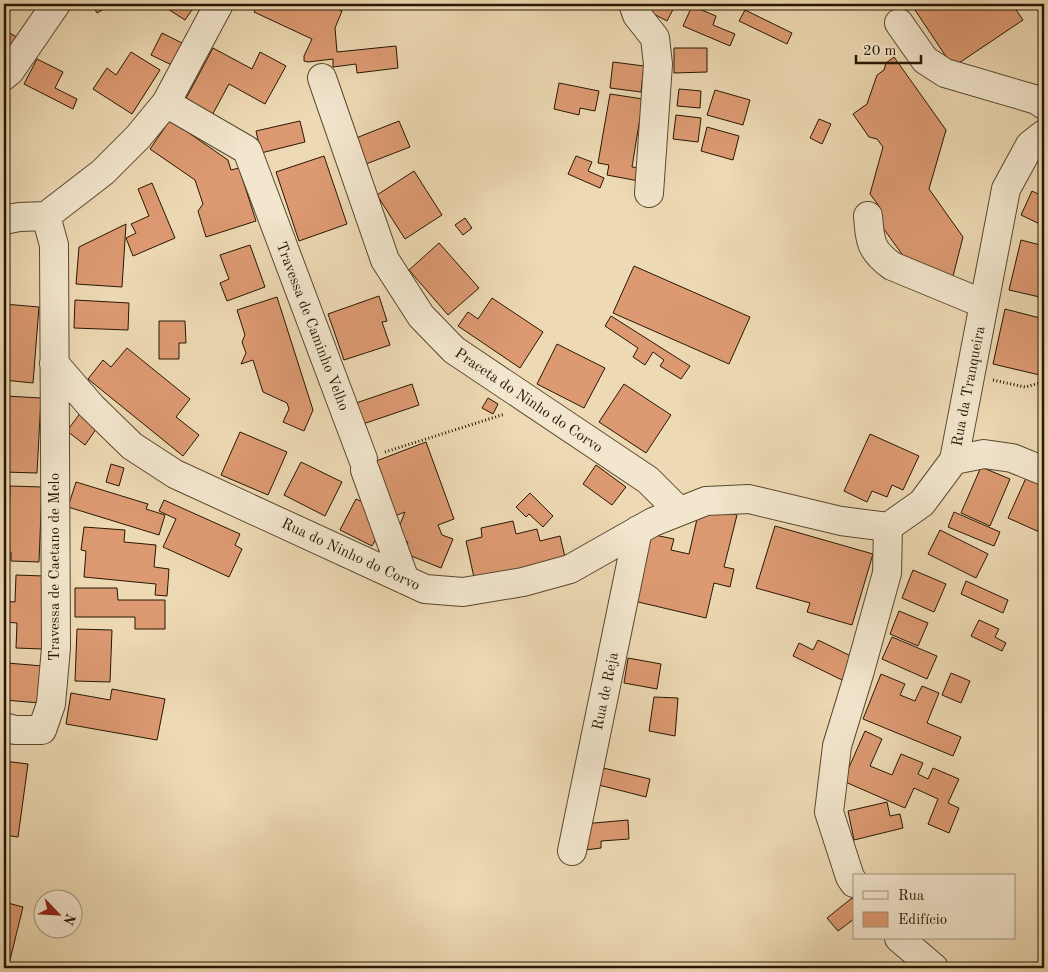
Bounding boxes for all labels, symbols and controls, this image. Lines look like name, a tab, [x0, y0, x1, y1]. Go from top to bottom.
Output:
scale bar	[856, 32, 920, 64]
text: 20 m	[863, 44, 897, 59]
street label: Travessa de Caminho Velho	[272, 240, 351, 413]
street label: Rua da Tranqueira	[950, 324, 989, 448]
street label: Praceta do Ninho do Corvo	[452, 346, 605, 456]
street label: Travessa de Caetano de Melo	[48, 473, 63, 661]
street label: Rua do Ninho do Corvo	[279, 517, 422, 594]
street label: Rua de Reja	[591, 650, 622, 732]
legend	[853, 874, 1016, 940]
text: Rua	[898, 889, 925, 904]
north arrow	[32, 890, 82, 940]
text: N	[60, 911, 77, 927]
text: Edifício	[898, 913, 947, 928]

